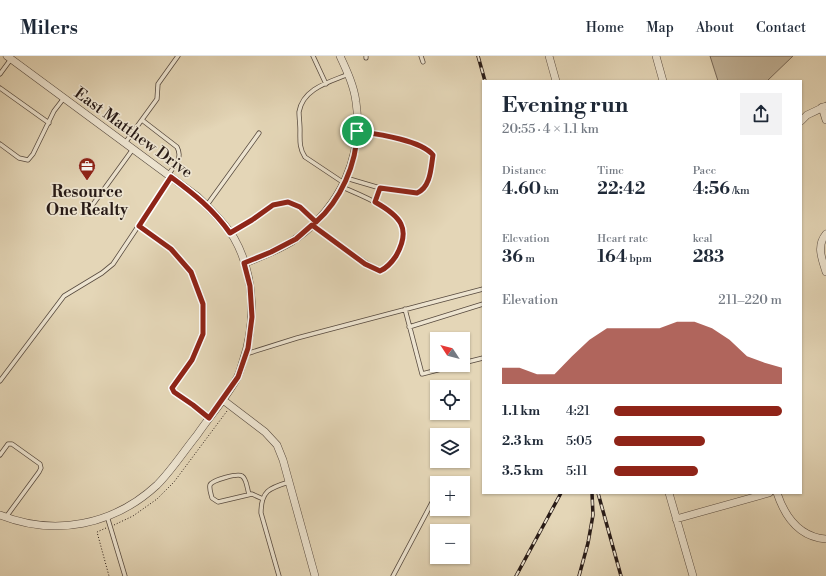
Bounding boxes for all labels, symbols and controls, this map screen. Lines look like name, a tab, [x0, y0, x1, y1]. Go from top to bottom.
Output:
text: Milers	[20, 16, 78, 40]
text: Home	[586, 19, 624, 37]
text: Map	[646, 19, 674, 37]
text: About	[696, 19, 734, 37]
text: Contact	[756, 19, 806, 37]
street label: East Matthew Drive	[70, 83, 197, 183]
text: Evening run	[502, 92, 628, 119]
button: share	[740, 93, 782, 135]
pin	[340, 114, 374, 148]
icon: arrive	[346, 120, 368, 142]
text: 20:55 · 4 × 1.1 km	[502, 121, 599, 137]
office icon: Resource One Realty	[77, 156, 97, 181]
text: Distance	[502, 164, 546, 178]
text: Time	[597, 164, 624, 178]
text: Pace	[693, 164, 716, 178]
text: 4.60	[502, 178, 541, 200]
text: 22:42	[597, 178, 645, 200]
text: 4:56	[693, 178, 730, 200]
place label: Resource One Realty	[46, 182, 129, 220]
text: km	[541, 184, 559, 198]
text: /km	[730, 184, 750, 198]
text: Elevation	[502, 232, 550, 246]
text: Heart rate	[597, 232, 648, 246]
text: kcal	[693, 232, 713, 246]
text: 36	[502, 246, 523, 268]
text: 164	[597, 246, 627, 268]
text: 283	[693, 246, 724, 268]
text: m	[523, 252, 535, 266]
text: bpm	[627, 252, 652, 266]
text: Elevation	[502, 292, 558, 308]
text: 211–220 m	[718, 292, 782, 308]
north arrow	[430, 332, 470, 372]
map controls	[430, 332, 470, 564]
button: locate	[430, 380, 470, 420]
text: 1.1 km	[502, 403, 540, 419]
text: 4:21	[566, 403, 590, 419]
button: layers	[430, 428, 470, 468]
text: 2.3 km	[502, 433, 543, 449]
text: 5:05	[566, 433, 592, 449]
text: 3.5 km	[502, 463, 543, 479]
text: 5:11	[566, 463, 588, 479]
button: +	[430, 476, 470, 516]
button: −	[430, 524, 470, 564]

